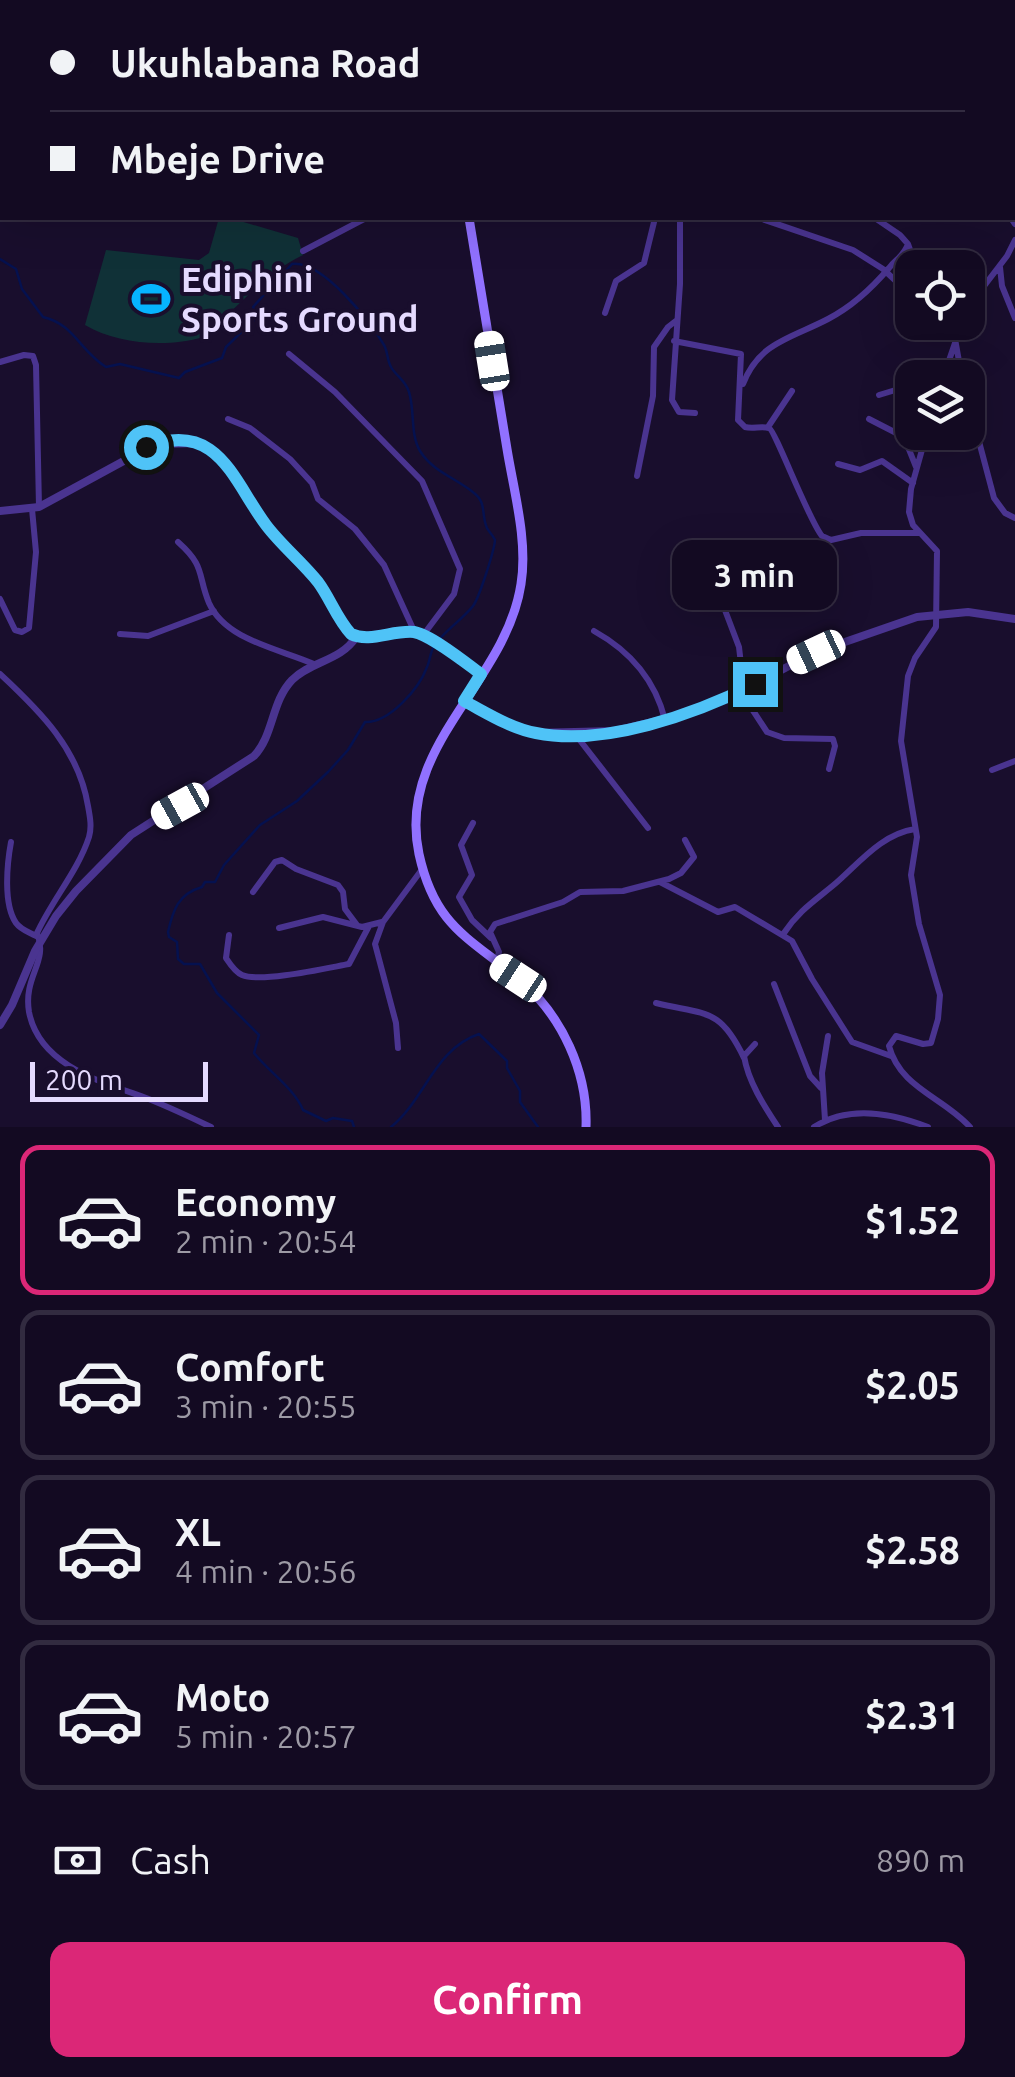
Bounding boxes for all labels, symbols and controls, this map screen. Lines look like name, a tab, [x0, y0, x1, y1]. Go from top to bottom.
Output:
text: Ukuhlabana Road	[110, 42, 420, 84]
text: Mbeje Drive	[110, 138, 325, 180]
map controls	[895, 250, 985, 450]
button: locate	[895, 250, 985, 340]
place label: Ediphini Sports Ground	[181, 259, 419, 339]
sports icon: Ediphini Sports Ground	[130, 278, 172, 320]
car	[472, 329, 512, 393]
button: layers	[895, 360, 985, 450]
route start	[124, 425, 169, 470]
callout: 3 min	[672, 539, 838, 609]
text: 3 min	[714, 557, 795, 593]
car	[782, 626, 850, 678]
route end	[733, 662, 778, 707]
car	[146, 778, 214, 834]
car	[485, 949, 551, 1007]
scale bar	[30, 1057, 208, 1102]
text: 200 m	[45, 1064, 123, 1095]
icon: car	[55, 1175, 145, 1265]
text: Economy	[175, 1181, 336, 1223]
text: $1.52	[865, 1199, 960, 1241]
text: 2 min · 20:54	[175, 1223, 357, 1259]
icon: car	[55, 1340, 145, 1430]
text: Comfort	[175, 1346, 325, 1388]
text: $2.05	[865, 1364, 960, 1406]
text: 3 min · 20:55	[175, 1388, 357, 1424]
icon: car	[55, 1505, 145, 1595]
text: XL	[175, 1511, 221, 1553]
text: $2.58	[865, 1529, 960, 1571]
text: 4 min · 20:56	[175, 1553, 357, 1589]
icon: car	[55, 1670, 145, 1760]
text: Moto	[175, 1676, 270, 1718]
text: $2.31	[865, 1694, 960, 1736]
text: 5 min · 20:57	[175, 1718, 357, 1754]
icon: cash	[50, 1833, 105, 1888]
text: Cash	[130, 1839, 211, 1881]
text: 890 m	[876, 1842, 965, 1878]
button: Confirm	[50, 1942, 965, 2057]

